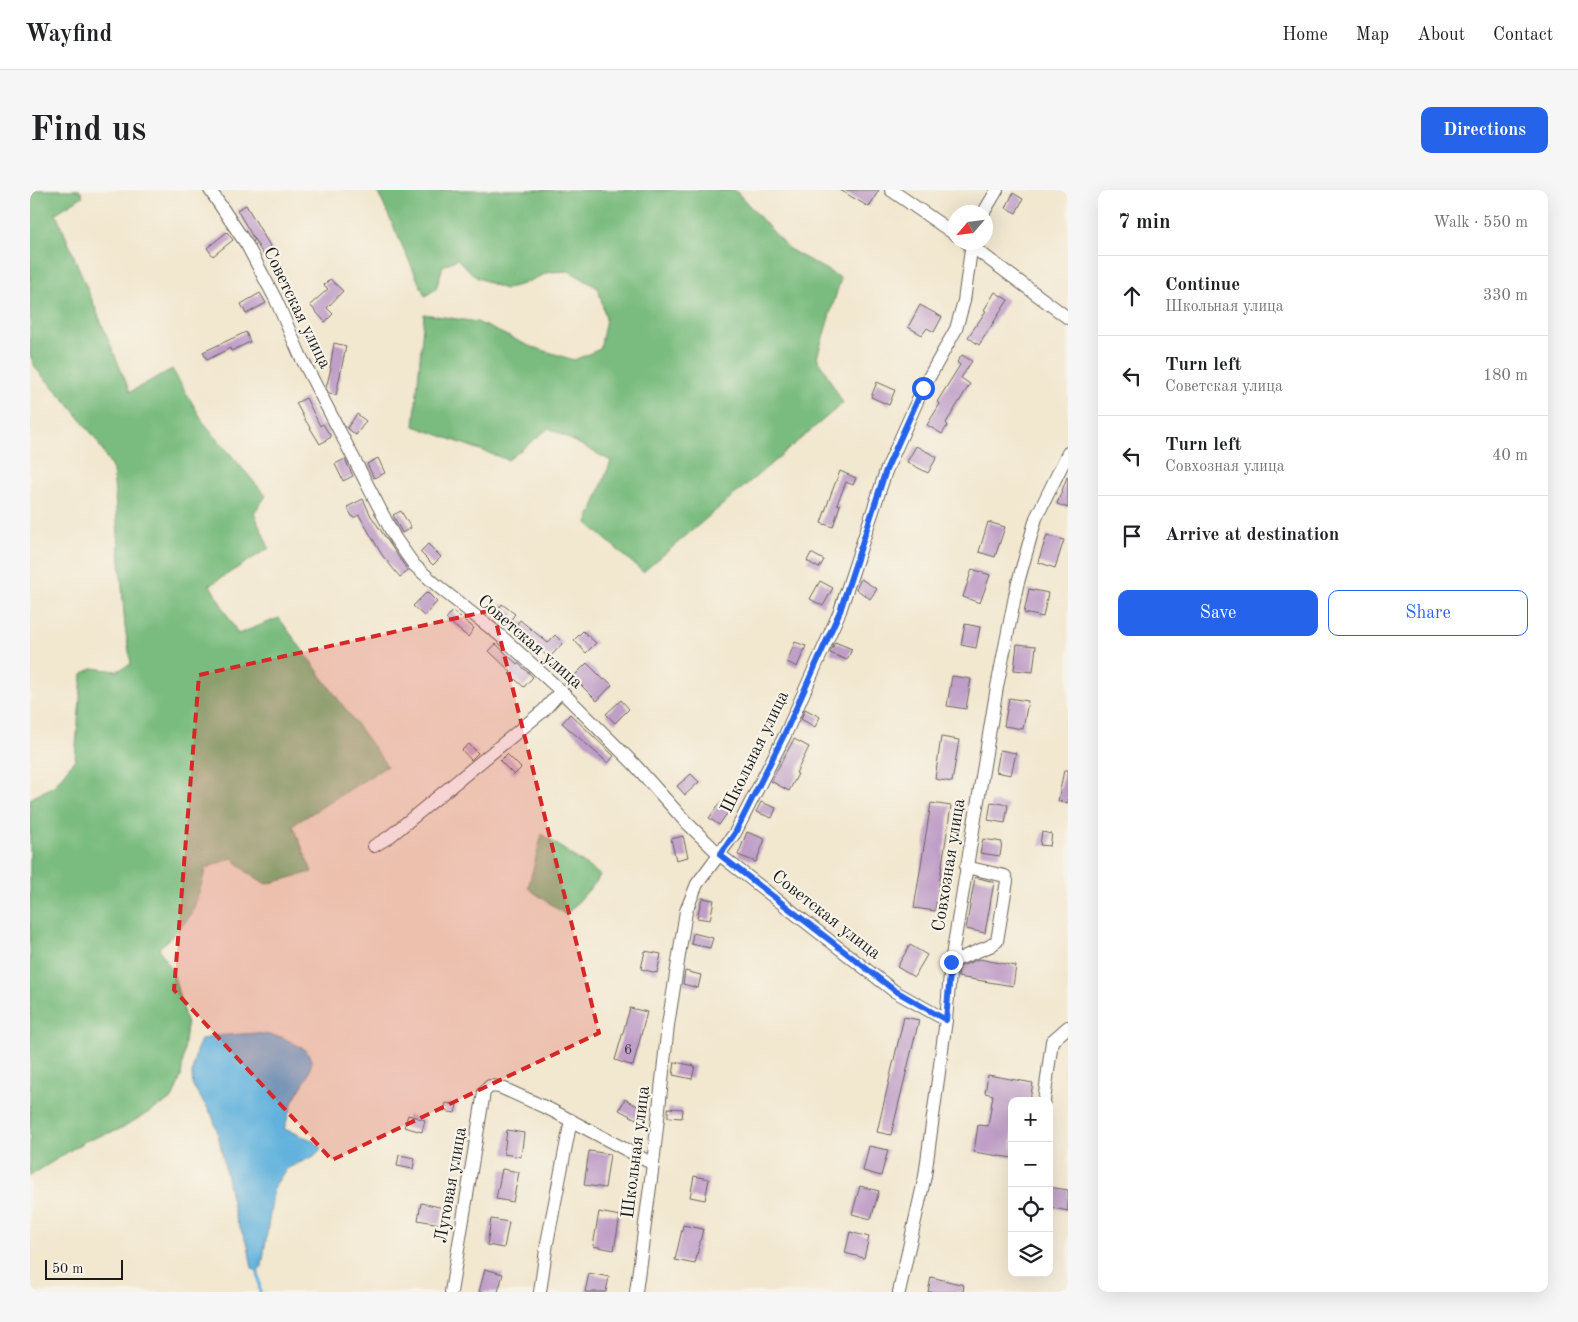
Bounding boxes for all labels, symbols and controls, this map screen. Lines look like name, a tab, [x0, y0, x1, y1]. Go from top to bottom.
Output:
text: Wayfind	[25, 23, 112, 47]
text: Home	[1282, 26, 1328, 44]
text: Map	[1356, 26, 1389, 44]
text: About	[1417, 26, 1465, 44]
text: Contact	[1493, 26, 1553, 44]
button: Directions	[1421, 107, 1548, 153]
text: Find us	[30, 113, 146, 148]
north arrow	[948, 205, 993, 250]
text: 7 min	[1118, 212, 1171, 233]
text: Walk · 550 m	[1433, 215, 1528, 231]
street label: Советская улица	[260, 244, 334, 372]
text: Continue	[1165, 276, 1240, 295]
icon: ahead	[1118, 282, 1146, 310]
text: 330 m	[1483, 288, 1528, 304]
text: Школьная улица	[1165, 299, 1284, 315]
text: Turn left	[1165, 356, 1242, 375]
icon: left	[1118, 362, 1146, 390]
text: 180 m	[1483, 368, 1528, 384]
route start	[912, 377, 935, 400]
text: Советская улица	[1165, 379, 1283, 395]
text: Turn left	[1165, 436, 1242, 455]
icon: left	[1118, 442, 1146, 470]
text: 40 m	[1492, 448, 1528, 464]
text: Совхозная улица	[1165, 459, 1285, 475]
icon: arrive	[1118, 522, 1146, 550]
text: Arrive at destination	[1165, 526, 1339, 545]
button: Save	[1118, 590, 1318, 636]
button: Share	[1328, 590, 1528, 636]
street label: Советская улица	[474, 592, 586, 692]
street label: Школьная улица	[718, 688, 792, 816]
street label: Совхозная улица	[930, 797, 968, 933]
street label: Советская улица	[768, 867, 884, 963]
route end	[940, 951, 963, 974]
house number: 6	[624, 1043, 632, 1058]
street label: Школьная улица	[619, 1085, 653, 1219]
map controls	[1008, 1097, 1053, 1277]
button: +	[1008, 1097, 1053, 1142]
street label: Луговая улица	[432, 1126, 470, 1244]
button: −	[1008, 1142, 1053, 1187]
button: locate	[1008, 1187, 1053, 1232]
button: layers	[1008, 1232, 1053, 1277]
scale bar	[45, 1257, 122, 1280]
text: 50 m	[52, 1262, 83, 1276]

